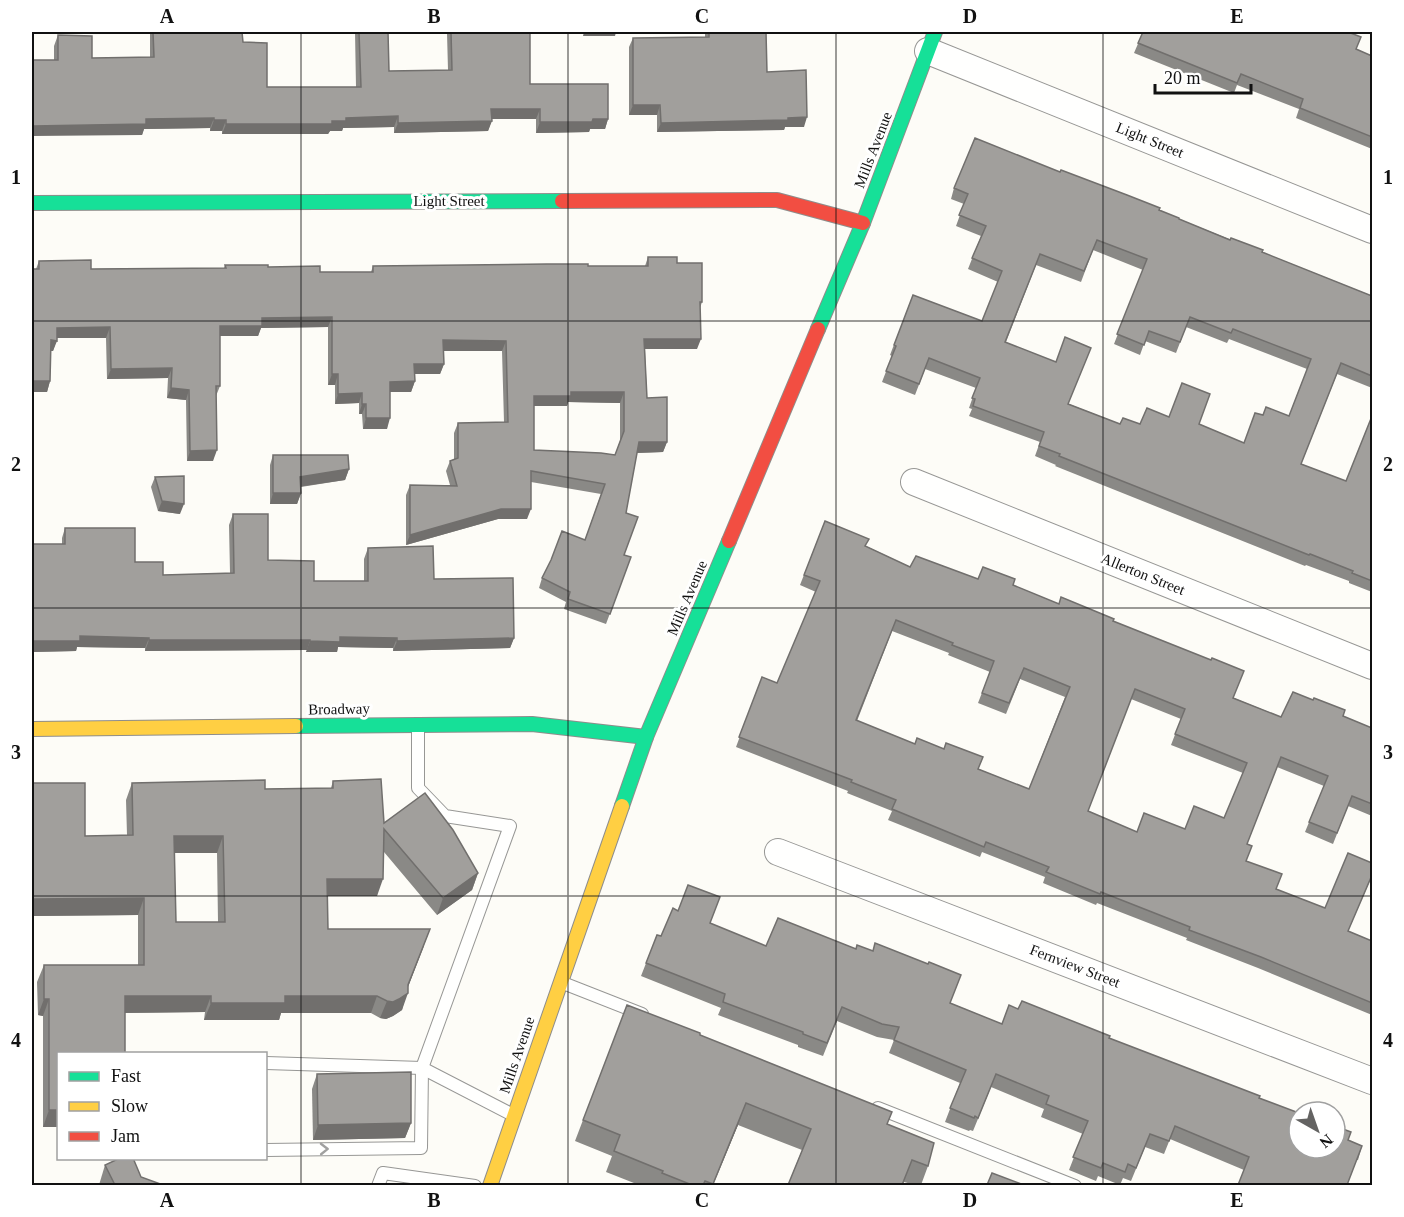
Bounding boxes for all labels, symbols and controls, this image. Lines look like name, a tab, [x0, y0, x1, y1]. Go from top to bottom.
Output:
text: A	[160, 5, 175, 27]
text: B	[427, 5, 441, 27]
text: C	[695, 5, 709, 27]
text: D	[963, 5, 977, 27]
text: E	[1230, 5, 1244, 27]
scale bar	[1155, 57, 1251, 95]
text: 20 m	[1164, 68, 1201, 88]
street label: Mills Avenue	[851, 109, 895, 190]
street label: Light Street	[1114, 119, 1187, 161]
text: 1	[11, 166, 21, 188]
text: 1	[1383, 166, 1393, 188]
street label: Light Street	[413, 193, 485, 209]
text: 2	[11, 453, 21, 475]
text: 2	[1383, 453, 1393, 475]
street label: Allerton Street	[1099, 550, 1188, 598]
street label: Mills Avenue	[664, 558, 710, 638]
street label: Broadway	[308, 700, 370, 718]
text: 3	[11, 741, 21, 763]
text: 3	[1383, 741, 1393, 763]
street label: Fernview Street	[1028, 941, 1123, 991]
street label: Mills Avenue	[496, 1014, 538, 1095]
text: 4	[11, 1029, 21, 1051]
text: 4	[1383, 1029, 1393, 1051]
legend	[57, 1052, 267, 1160]
text: Fast	[111, 1066, 141, 1086]
text: Slow	[111, 1096, 148, 1116]
north arrow	[1287, 1100, 1347, 1160]
text: Jam	[111, 1126, 140, 1146]
text: N	[1316, 1131, 1336, 1152]
one-way arrow	[319, 1143, 328, 1155]
text: A	[160, 1189, 175, 1211]
text: B	[427, 1189, 441, 1211]
text: C	[695, 1189, 709, 1211]
text: D	[963, 1189, 977, 1211]
text: E	[1230, 1189, 1244, 1211]

